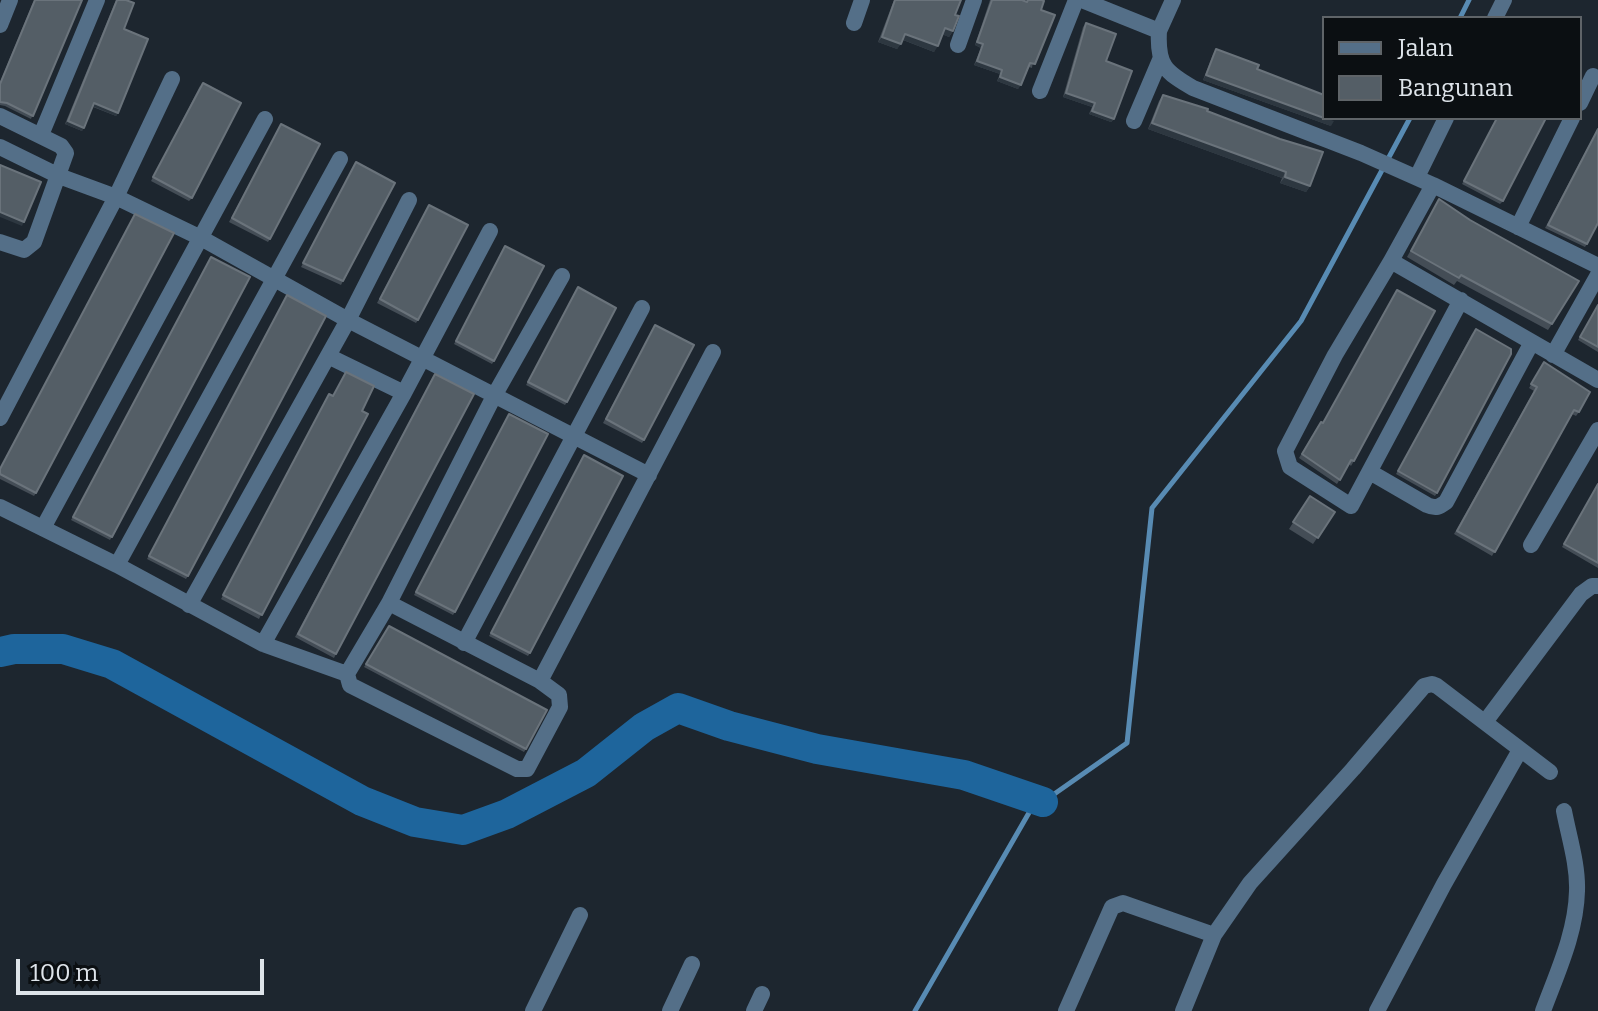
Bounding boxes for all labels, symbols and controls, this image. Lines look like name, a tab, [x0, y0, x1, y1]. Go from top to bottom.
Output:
legend	[1322, 16, 1582, 120]
text: Jalan	[1398, 34, 1453, 62]
text: Bangunan	[1398, 74, 1513, 102]
scale bar	[20, 943, 268, 993]
text: 100 m	[30, 959, 98, 987]

